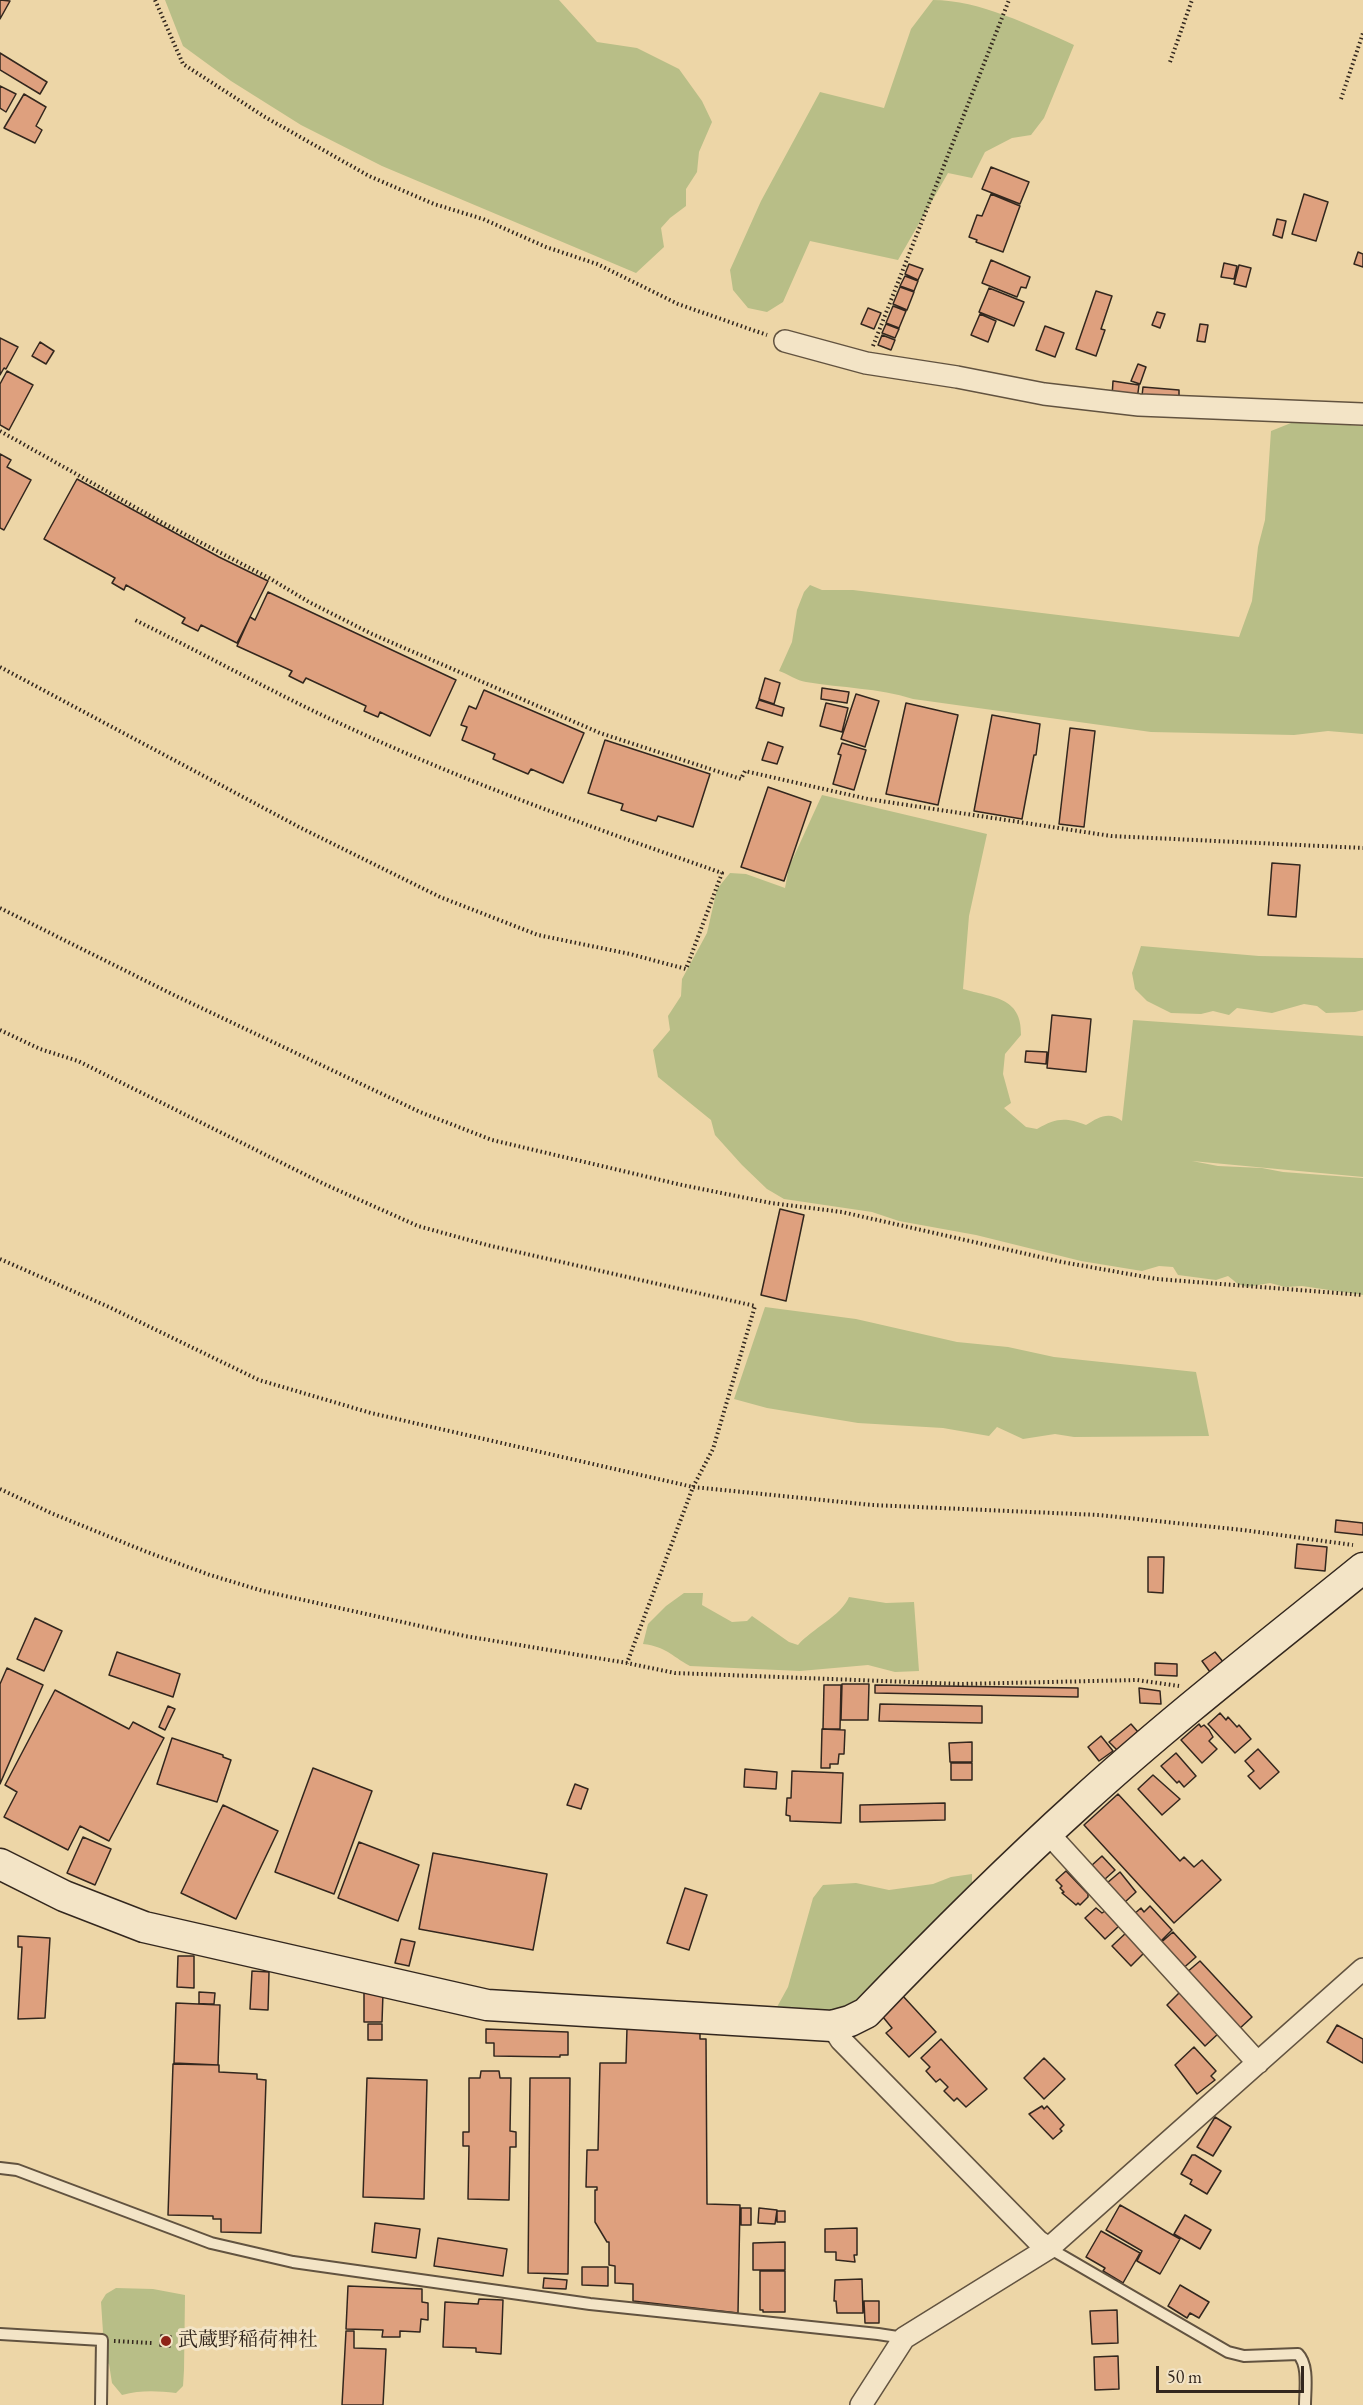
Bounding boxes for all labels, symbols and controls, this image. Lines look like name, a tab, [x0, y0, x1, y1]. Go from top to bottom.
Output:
place label: 武蔵野稲荷神社	[178, 2329, 318, 2353]
marker: 武蔵野稲荷神社	[159, 2334, 173, 2348]
scale bar	[1159, 2354, 1308, 2392]
text: 50 m	[1167, 2365, 1202, 2388]

